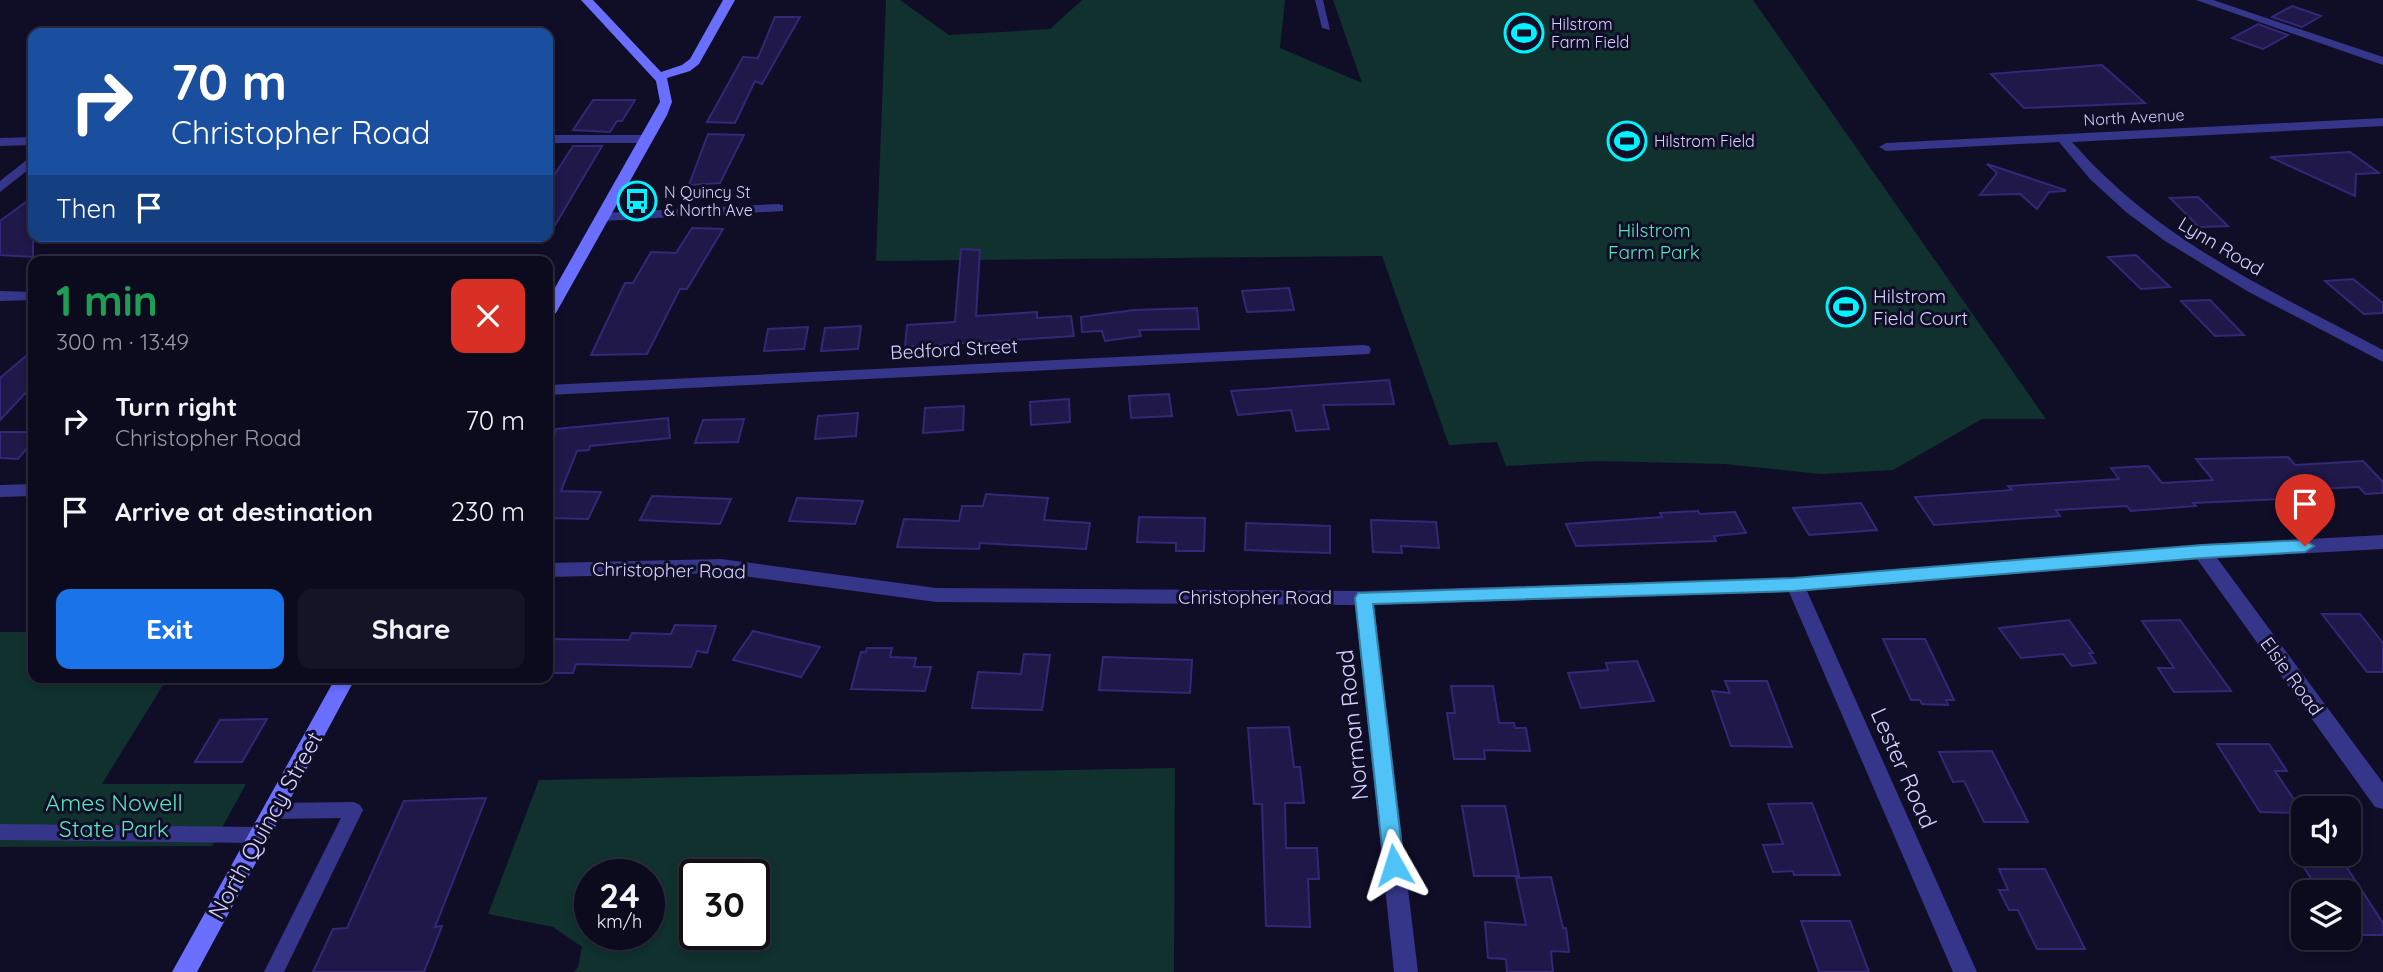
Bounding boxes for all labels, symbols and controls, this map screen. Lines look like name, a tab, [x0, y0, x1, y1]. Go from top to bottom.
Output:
sports icon: Hilstrom Farm Field	[1503, 12, 1545, 54]
place label: Hilstrom Farm Field	[1551, 14, 1629, 52]
text: 70 m	[171, 51, 287, 112]
icon: right	[56, 56, 147, 147]
street label: North Avenue	[2083, 104, 2185, 130]
text: Christopher Road	[171, 112, 430, 152]
sports icon: Hilstrom Field	[1606, 120, 1648, 162]
place label: Hilstrom Field	[1654, 131, 1755, 151]
bus stop icon: N Quincy St & North Ave	[616, 180, 658, 222]
place label: N Quincy St & North Ave	[664, 182, 753, 220]
icon: arrive	[130, 189, 168, 227]
text: Then	[56, 192, 116, 225]
street label: Lynn Road	[2174, 211, 2268, 281]
park label: Hilstrom Farm Park	[1608, 218, 1700, 264]
text: 1 min	[56, 274, 158, 327]
button: close	[451, 279, 525, 353]
place label: Hilstrom Field Court	[1873, 284, 1968, 330]
sports icon: Hilstrom Field Court	[1825, 286, 1867, 328]
text: 300 m · 13:49	[56, 327, 189, 356]
street label: Bedford Street	[890, 334, 1018, 364]
text: Turn right	[115, 390, 237, 423]
icon: right	[56, 402, 94, 440]
text: 70 m	[465, 404, 525, 437]
text: Christopher Road	[115, 423, 301, 452]
pin	[2275, 474, 2335, 546]
icon: arrive	[2286, 485, 2324, 523]
icon: arrive	[56, 493, 94, 531]
text: Arrive at destination	[115, 495, 373, 528]
text: 230 m	[451, 495, 525, 528]
street label: Christopher Road	[592, 557, 746, 583]
street label: Christopher Road	[1178, 585, 1332, 609]
button: Exit	[56, 589, 284, 669]
button: Share	[298, 589, 525, 669]
street label: Elsie Road	[2255, 632, 2329, 720]
street label: Norman Road	[1330, 648, 1374, 802]
street label: Lester Road	[1865, 703, 1943, 833]
street label: North Quincy Street	[201, 726, 329, 924]
park label: Ames Nowell State Park	[45, 788, 183, 843]
map controls	[2291, 796, 2361, 950]
button: sound	[2291, 796, 2361, 866]
position arrow	[1357, 828, 1431, 902]
speed limit sign: 30	[679, 859, 770, 950]
text: 24	[599, 873, 640, 917]
button: layers	[2291, 880, 2361, 950]
text: km/h	[597, 910, 642, 933]

